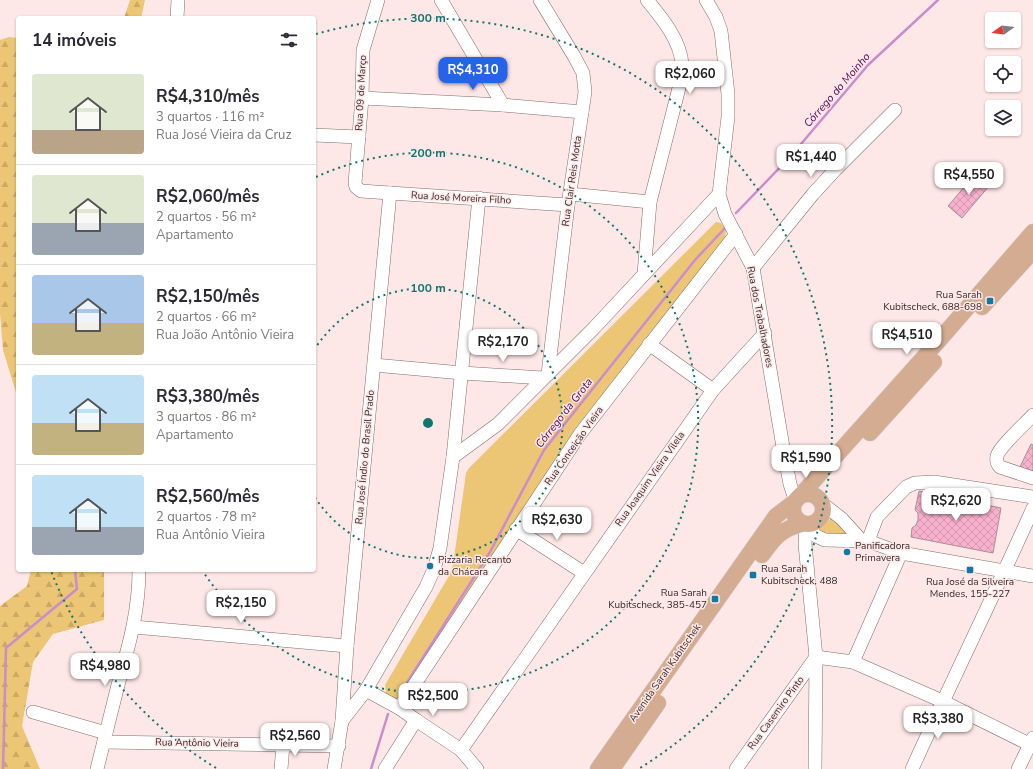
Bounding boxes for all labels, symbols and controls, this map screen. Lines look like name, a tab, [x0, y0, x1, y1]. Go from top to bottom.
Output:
text: 300 m	[410, 10, 446, 26]
north arrow	[985, 12, 1021, 48]
map controls	[985, 12, 1021, 136]
text: 14 imóveis	[32, 29, 117, 52]
icon: filters	[278, 29, 300, 51]
water label: Córrego do Moinho	[800, 50, 874, 130]
street label: Rua 09 de Março	[352, 54, 370, 131]
button: locate	[985, 56, 1021, 92]
pin: R$4,310	[436, 57, 510, 91]
text: R$4,310	[447, 61, 499, 79]
pin: R$2,060	[653, 61, 727, 95]
text: R$2,060	[664, 65, 716, 83]
text: R$4,310/mês	[156, 85, 260, 108]
icon: home	[64, 90, 112, 138]
button: layers	[985, 100, 1021, 136]
text: 3 quartos · 116 m²	[156, 108, 264, 126]
text: Rua José Vieira da Cruz	[156, 126, 291, 144]
street label: Rua Clair Reis Motta	[559, 135, 585, 227]
pin: R$1,440	[774, 144, 848, 178]
text: 200 m	[410, 145, 446, 161]
text: R$1,440	[785, 148, 837, 166]
pin: R$4,550	[932, 162, 1006, 196]
text: R$4,550	[943, 166, 995, 184]
text: R$2,060/mês	[156, 185, 260, 208]
street label: Rua José Moreira Filho	[411, 188, 512, 208]
icon: home	[64, 191, 112, 239]
text: 2 quartos · 56 m²	[156, 208, 257, 226]
text: Apartamento	[156, 226, 234, 244]
street label: Rua dos Trabalhadores	[743, 265, 777, 369]
text: 100 m	[410, 280, 446, 296]
text: R$2,150/mês	[156, 285, 260, 308]
place label: Rua Sarah Kubitscheck, 688-698	[883, 288, 982, 314]
icon: home	[64, 291, 112, 339]
marker: Rua Sarah Kubitscheck, 688-698	[985, 296, 995, 306]
text: 2 quartos · 66 m²	[156, 308, 257, 326]
pin: R$4,510	[870, 322, 944, 356]
text: Rua João Antônio Vieira	[156, 326, 294, 344]
text: R$4,510	[881, 326, 933, 344]
pin: R$2,170	[466, 329, 540, 363]
text: R$2,170	[477, 333, 529, 351]
water label: Córrego da Grota	[532, 375, 596, 451]
text: R$3,380/mês	[156, 385, 260, 408]
street label: Rua José Índio do Brasil Prado	[352, 389, 378, 525]
icon: home	[64, 391, 112, 439]
street label: Rua Conceição Vieira	[541, 404, 607, 488]
text: 3 quartos · 86 m²	[156, 408, 257, 426]
centre of rings	[421, 416, 435, 430]
text: Apartamento	[156, 426, 234, 444]
street label: Rua Joaquim Vieira Vilela	[612, 429, 688, 529]
pin: R$1,590	[769, 445, 843, 479]
text: R$1,590	[780, 449, 832, 467]
text: R$2,560/mês	[156, 485, 260, 508]
pin: R$2,620	[919, 488, 993, 522]
icon: home	[64, 491, 112, 539]
text: R$2,620	[930, 492, 982, 510]
pin: R$2,630	[520, 507, 594, 541]
text: 2 quartos · 78 m²	[156, 508, 257, 526]
text: R$2,630	[531, 511, 583, 529]
text: Rua Antônio Vieira	[156, 526, 265, 544]
place label: Panificadora Primavera	[855, 539, 910, 565]
marker: Panificadora Primavera	[842, 547, 852, 557]
place label: Pizzaria Recanto da Chácara	[438, 553, 512, 579]
marker: Pizzaria Recanto da Chácara	[425, 561, 435, 571]
place label: Rua Sarah Kubitscheck, 488	[761, 562, 837, 588]
marker: Rua José da Silveira Mendes, 155-227	[965, 565, 975, 575]
marker: Rua Sarah Kubitscheck, 488	[748, 570, 758, 580]
place label: Rua José da Silveira Mendes, 155-227	[926, 575, 1014, 601]
place label: Rua Sarah Kubitscheck, 385-457	[608, 586, 707, 612]
pin: R$2,150	[204, 590, 278, 624]
text: R$2,150	[215, 594, 267, 612]
marker: Rua Sarah Kubitscheck, 385-457	[710, 594, 720, 604]
street label: Avenida Sarah Kubitschek	[626, 620, 705, 725]
pin: R$4,980	[68, 653, 142, 687]
text: R$4,980	[79, 657, 131, 675]
street label: Rua Casemiro Pinto	[744, 673, 808, 753]
pin: R$2,500	[396, 683, 470, 717]
text: R$2,500	[407, 687, 459, 705]
pin: R$3,380	[901, 706, 975, 740]
text: R$3,380	[912, 710, 964, 728]
pin: R$2,560	[258, 723, 332, 757]
text: R$2,560	[269, 727, 321, 745]
street label: Rua Antônio Vieira	[155, 735, 239, 751]

